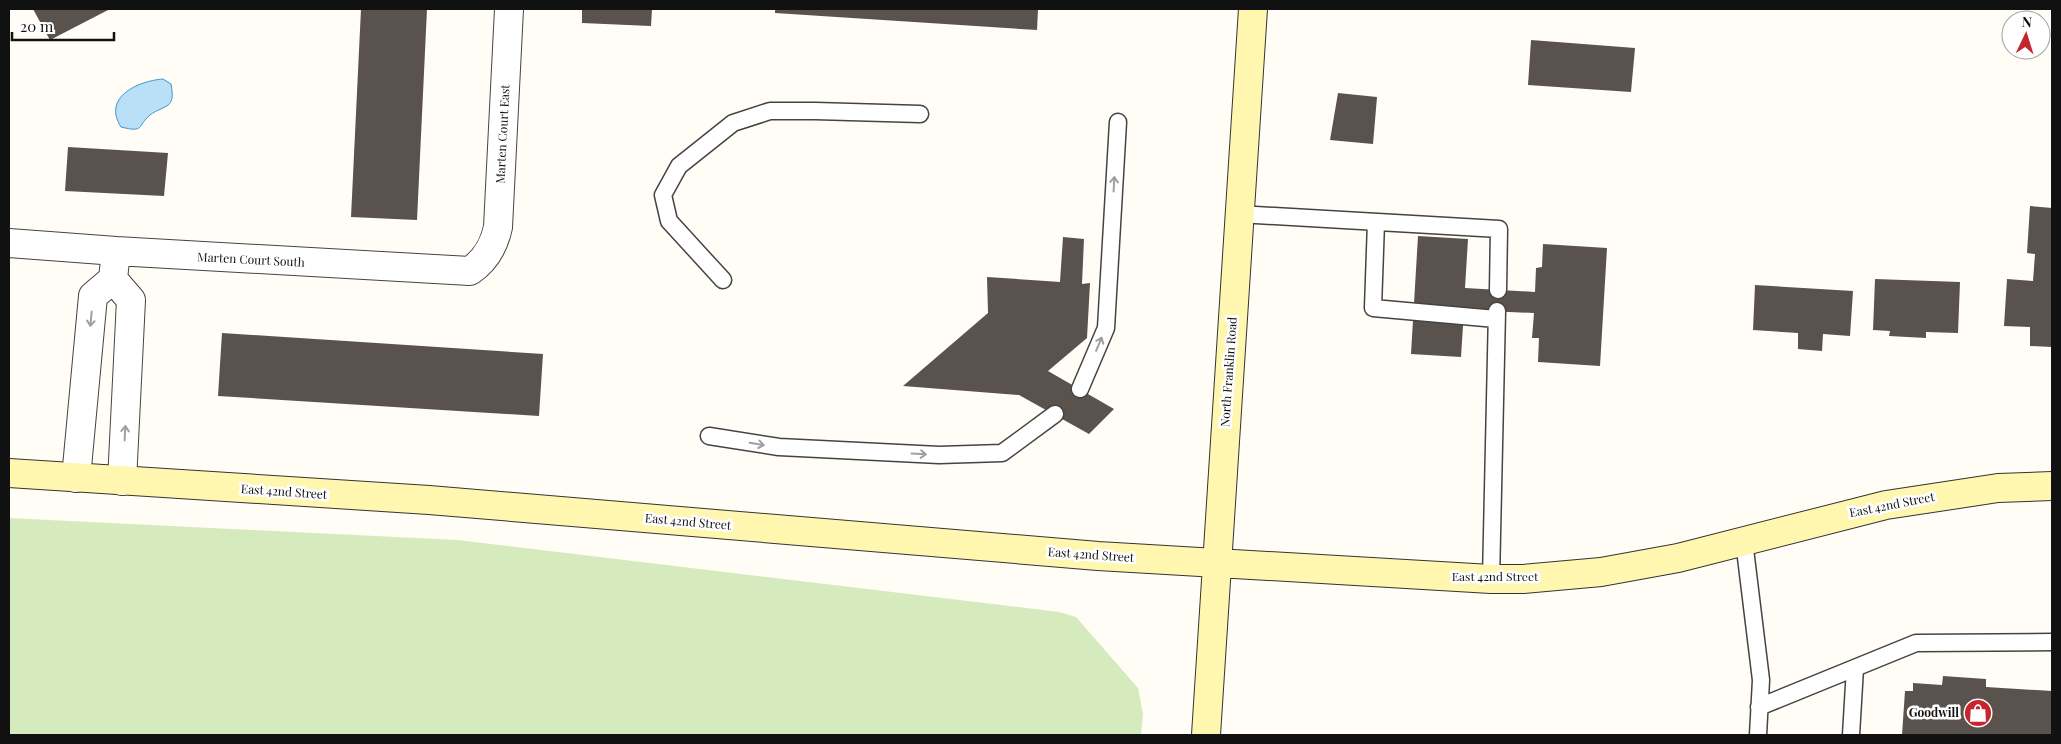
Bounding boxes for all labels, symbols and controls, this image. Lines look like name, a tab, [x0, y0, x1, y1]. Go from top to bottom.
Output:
scale bar	[12, 10, 115, 42]
north arrow	[2001, 10, 2051, 60]
text: N	[2021, 12, 2033, 31]
text: 20 m	[20, 16, 54, 36]
street label: Marten Court East	[491, 83, 513, 184]
one-way arrow	[1110, 176, 1119, 192]
street label: Marten Court South	[197, 248, 305, 270]
one-way arrow	[86, 311, 96, 327]
street label: North Franklin Road	[1216, 316, 1240, 428]
one-way arrow	[1095, 337, 1104, 353]
one-way arrow	[120, 425, 129, 441]
one-way arrow	[749, 439, 765, 449]
one-way arrow	[911, 449, 927, 458]
street label: East 42nd Street	[240, 480, 328, 502]
street label: East 42nd Street	[1848, 488, 1936, 520]
street label: East 42nd Street	[644, 509, 733, 533]
street label: East 42nd Street	[1047, 543, 1135, 565]
street label: East 42nd Street	[1452, 568, 1539, 584]
shop icon: Goodwill	[1963, 698, 1993, 728]
place label: Goodwill	[1909, 704, 1959, 720]

